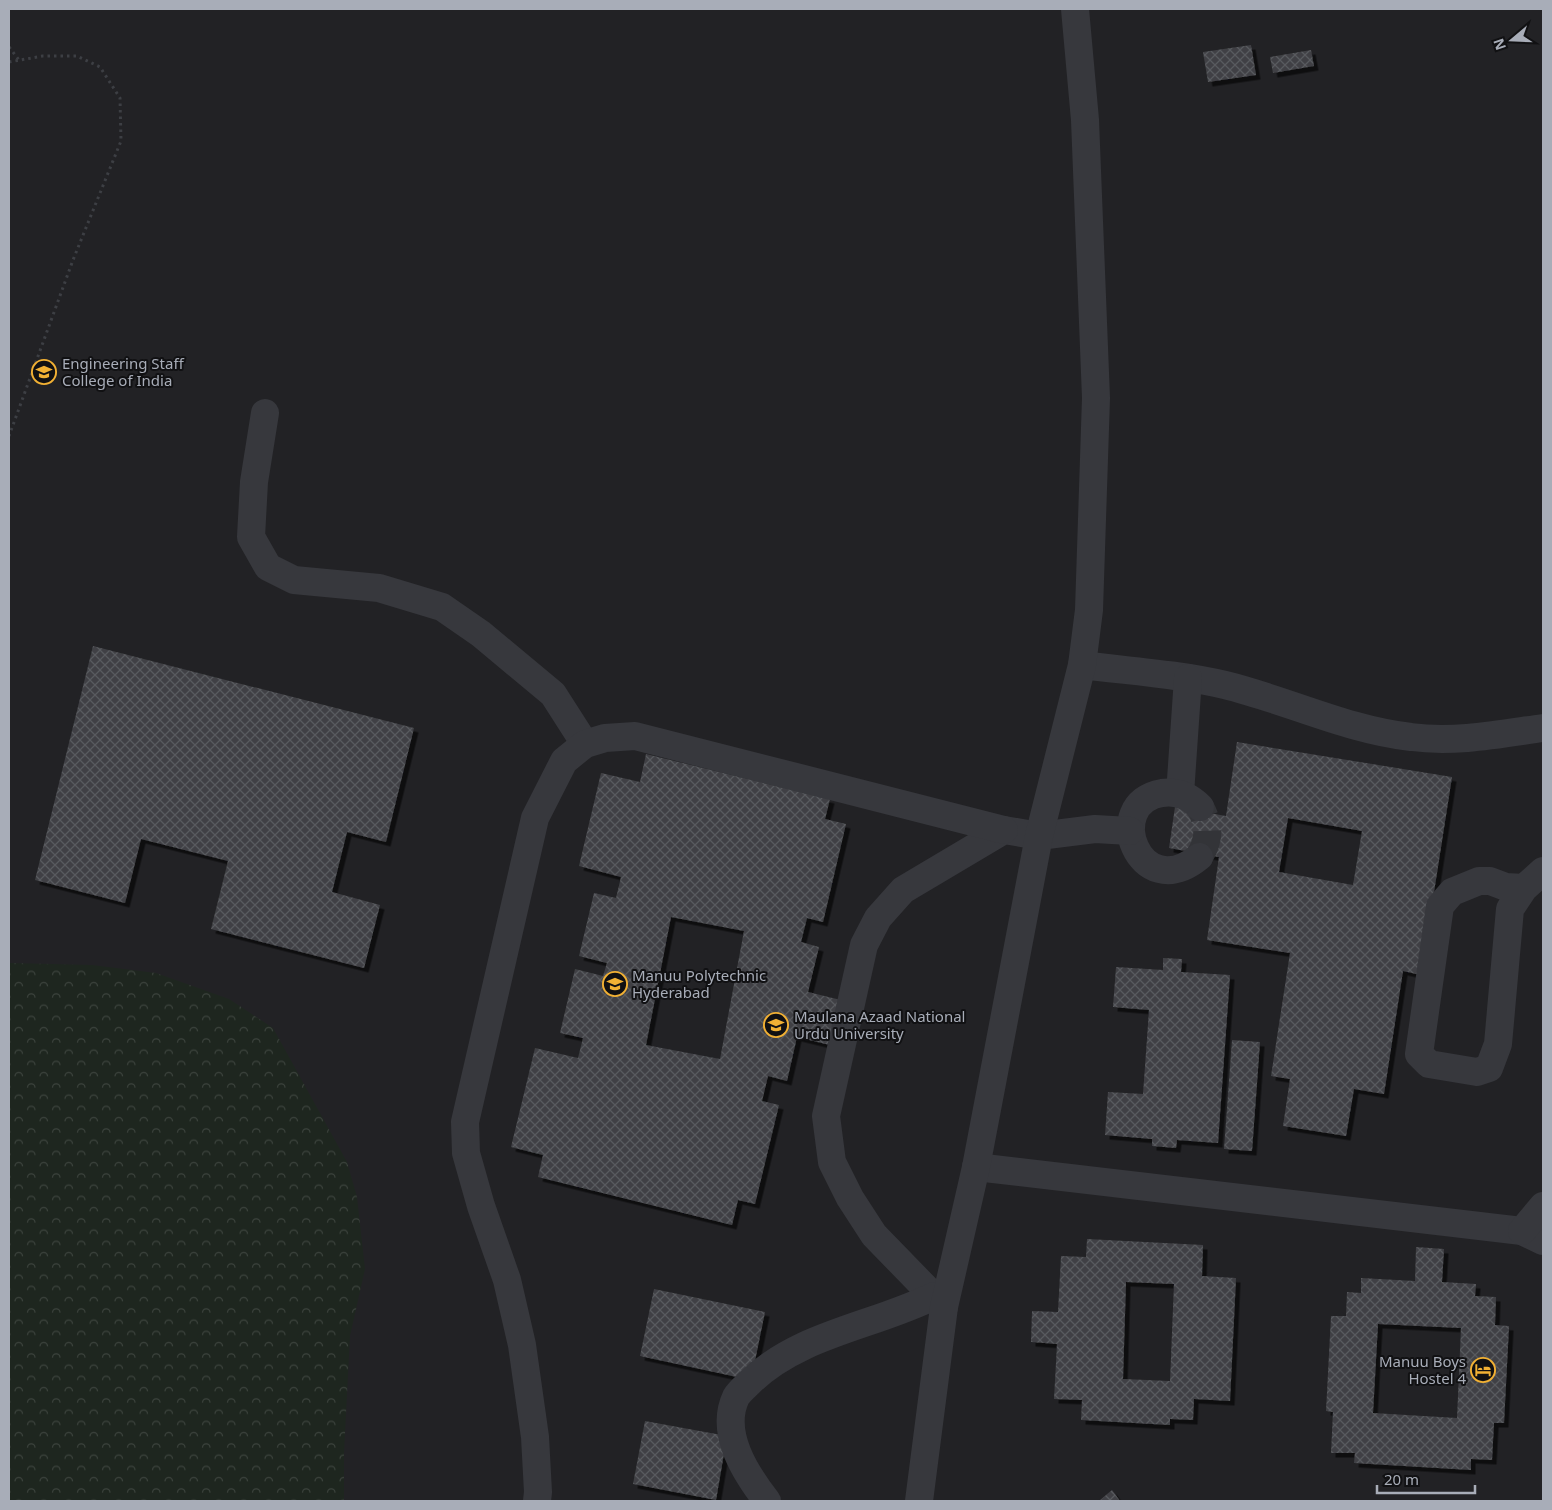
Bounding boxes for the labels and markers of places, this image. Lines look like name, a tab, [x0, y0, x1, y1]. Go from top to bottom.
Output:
place label: Engineering Staff College of India	[62, 353, 184, 390]
school or university icon: Engineering Staff College of India	[31, 359, 57, 385]
place label: Manuu Polytechnic Hyderabad	[632, 965, 766, 1002]
school or university icon: Manuu Polytechnic Hyderabad	[602, 971, 628, 997]
place label: Maulana Azaad National Urdu University	[794, 1006, 965, 1043]
school or university icon: Maulana Azaad National Urdu University	[763, 1012, 789, 1038]
place label: Manuu Boys Hostel 4	[1379, 1351, 1466, 1388]
hotel icon: Manuu Boys Hostel 4	[1470, 1357, 1496, 1383]

